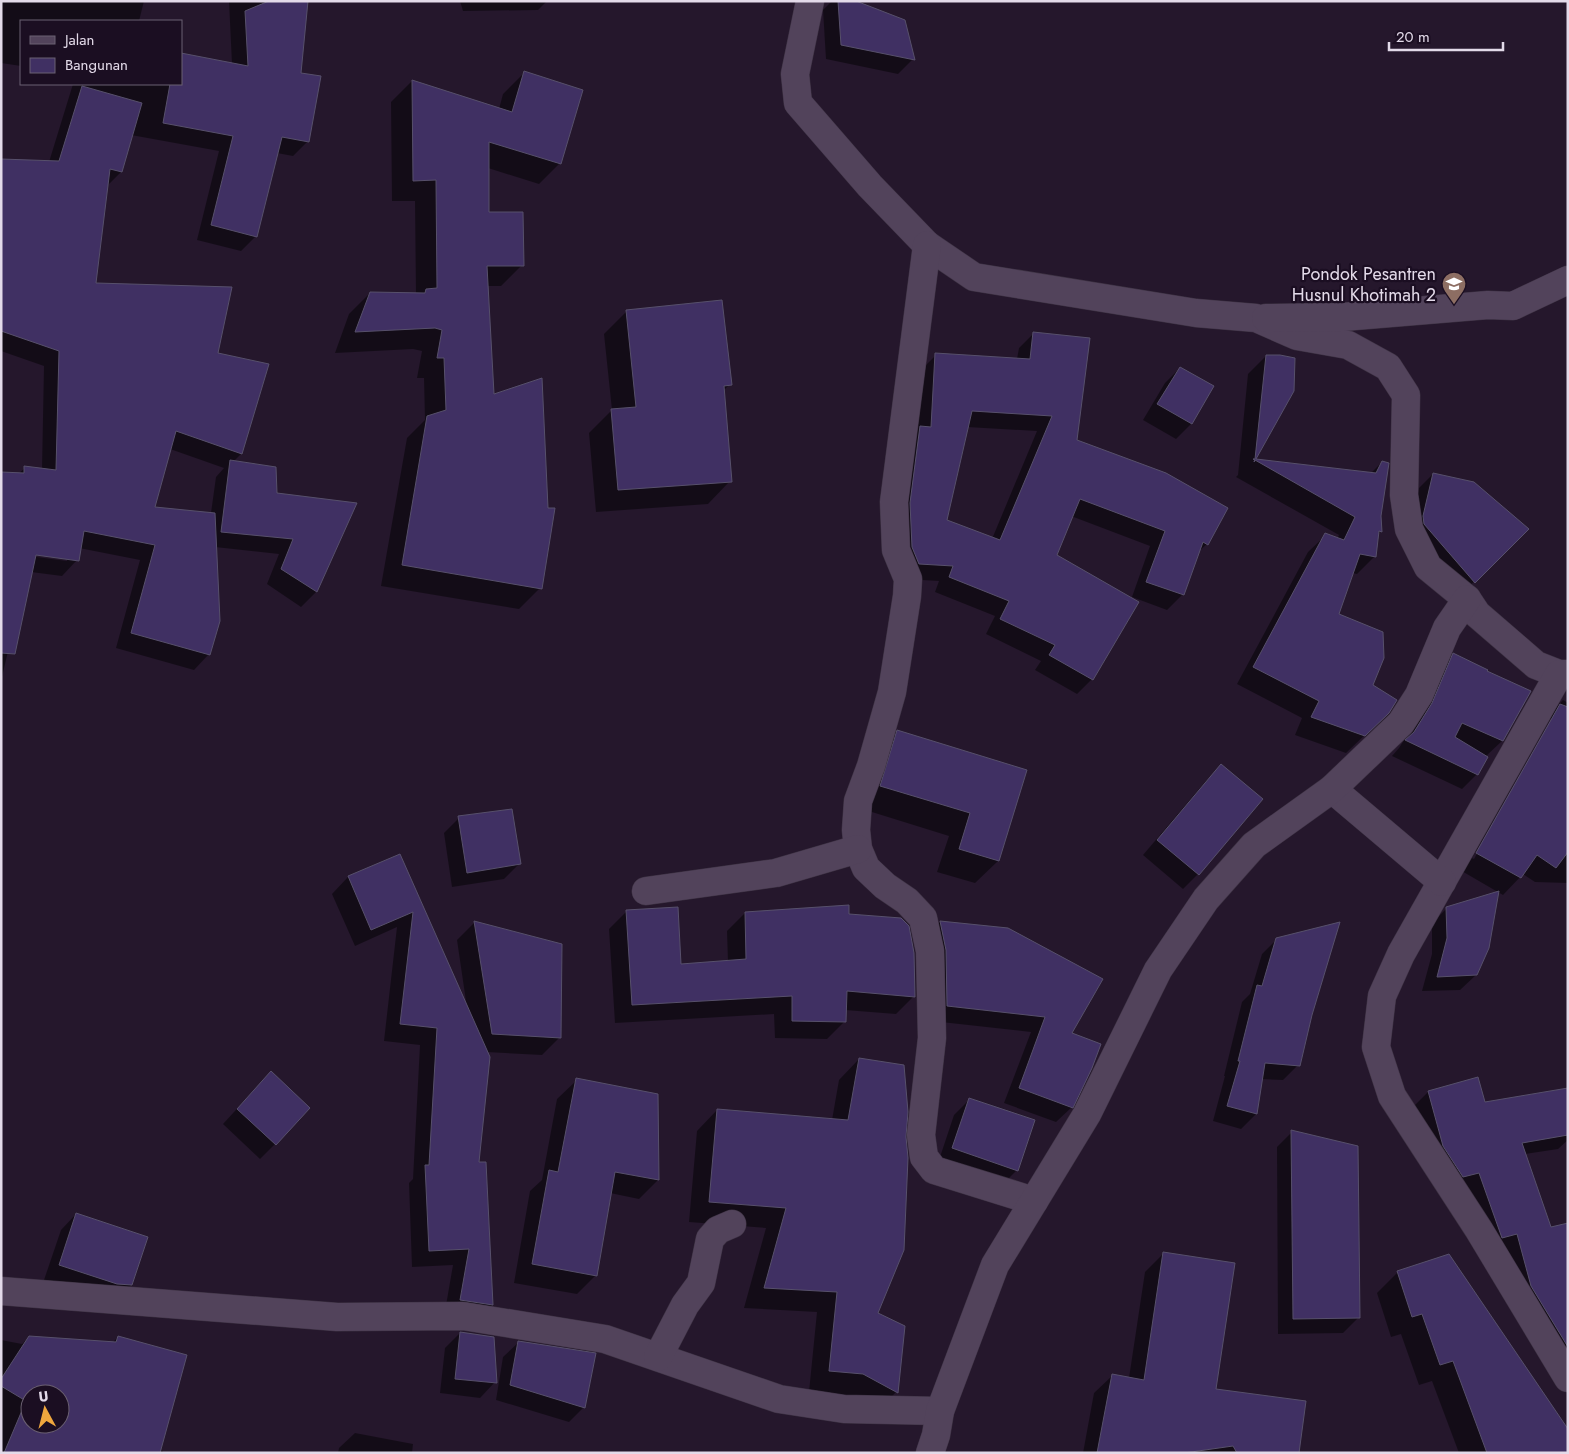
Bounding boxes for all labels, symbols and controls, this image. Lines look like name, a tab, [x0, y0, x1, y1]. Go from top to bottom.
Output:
legend	[20, 20, 182, 85]
scale bar	[1389, 20, 1503, 52]
text: 20 m	[1396, 26, 1430, 48]
text: Jalan	[63, 29, 94, 51]
text: Bangunan	[65, 54, 128, 76]
place label: Pondok Pesantren Husnul Khotimah 2	[1292, 261, 1436, 308]
school or university icon: Pondok Pesantren Husnul Khotimah 2	[1441, 271, 1467, 305]
north arrow	[20, 1384, 70, 1434]
text: U	[37, 1386, 50, 1407]

